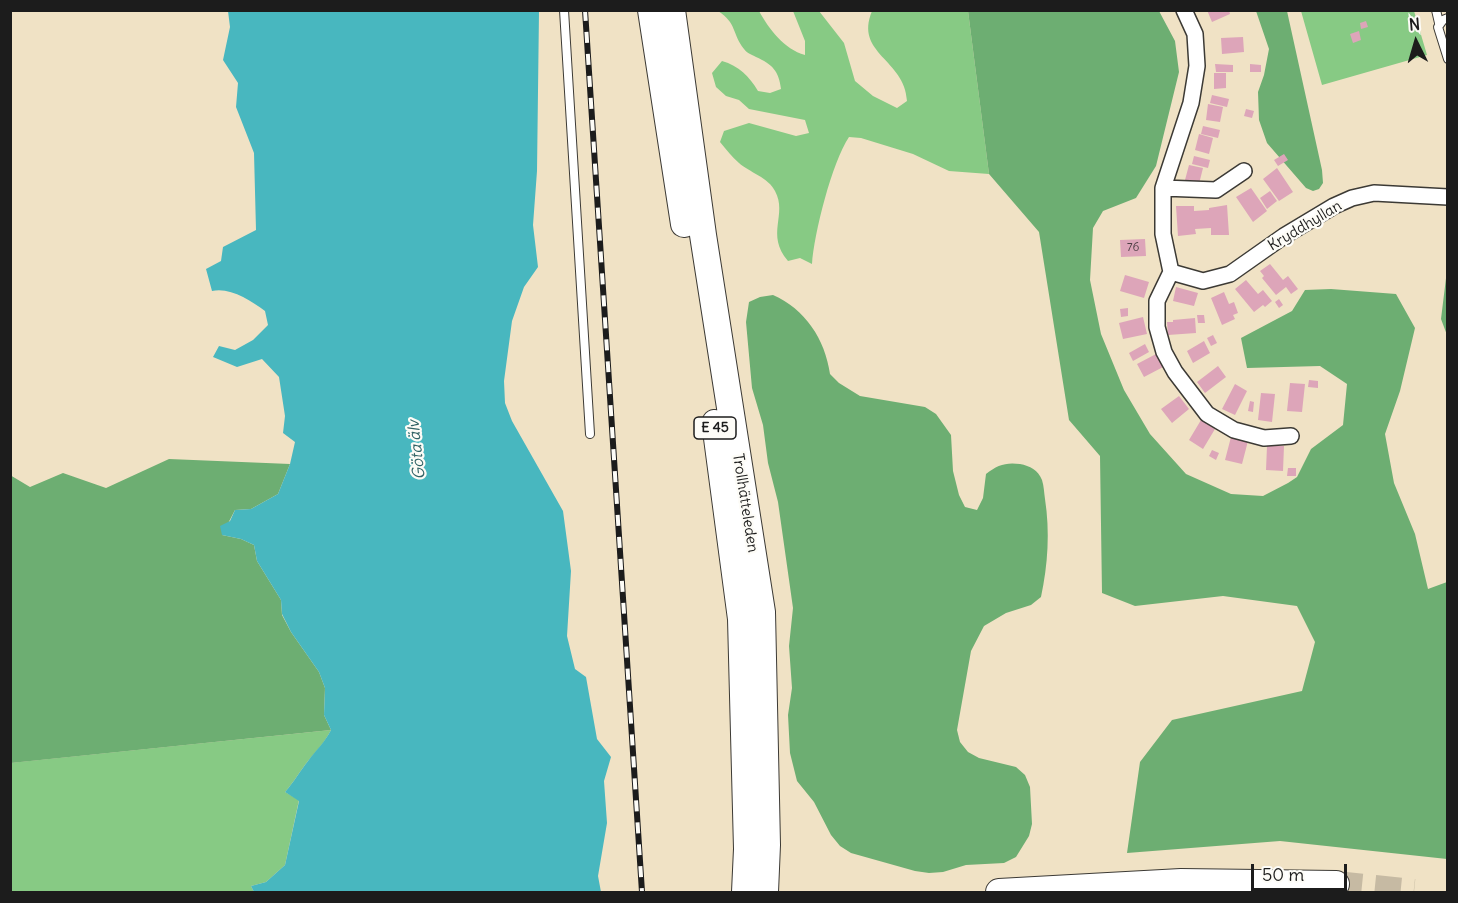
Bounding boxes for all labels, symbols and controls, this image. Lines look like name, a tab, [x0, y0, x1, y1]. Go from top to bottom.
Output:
north arrow	[1386, 12, 1446, 72]
text: N	[1408, 14, 1421, 35]
street label: Kryddhyllan	[1265, 197, 1345, 255]
house number: 76	[1127, 241, 1139, 255]
road number: E 45	[694, 417, 736, 439]
water label: Göta älv	[404, 420, 430, 480]
street label: Trollhätteleden	[728, 452, 762, 554]
scale bar	[1254, 852, 1350, 890]
text: 50 m	[1262, 863, 1304, 886]

